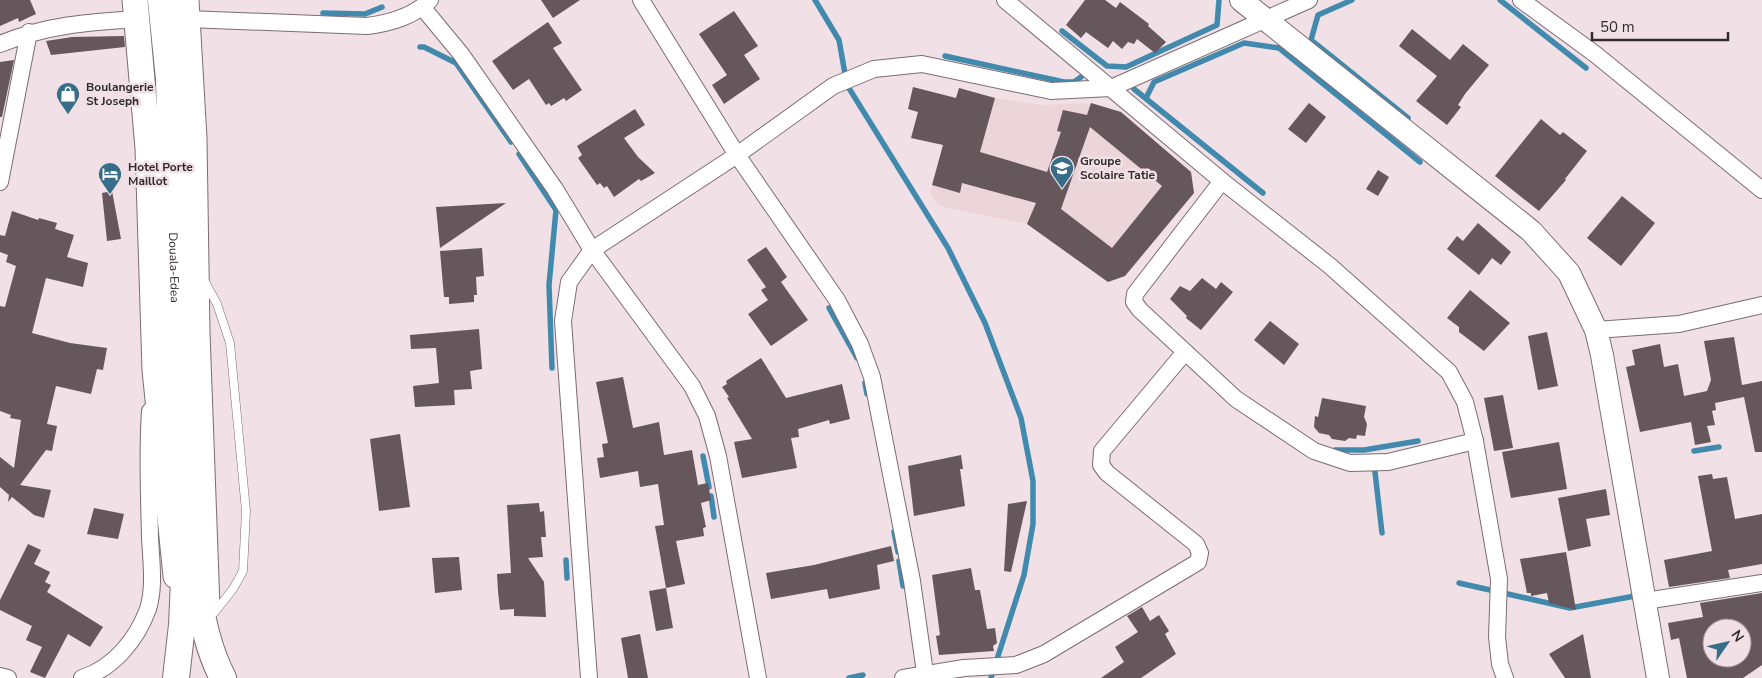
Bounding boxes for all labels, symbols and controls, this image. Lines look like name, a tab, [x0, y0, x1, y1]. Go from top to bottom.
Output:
scale bar	[1592, 10, 1728, 42]
text: 50 m	[1600, 17, 1635, 37]
place label: Boulangerie St Joseph	[86, 79, 154, 109]
shop icon: Boulangerie St Joseph	[55, 81, 81, 115]
place label: Groupe Scolaire Tatie	[1080, 153, 1156, 183]
school or university icon: Groupe Scolaire Tatie	[1049, 155, 1075, 189]
place label: Hotel Porte Maillot	[128, 159, 193, 189]
hotel icon: Hotel Porte Maillot	[97, 161, 123, 195]
street label: Douala-Edea	[165, 232, 183, 303]
north arrow	[1702, 618, 1752, 668]
text: N	[1727, 626, 1748, 646]

